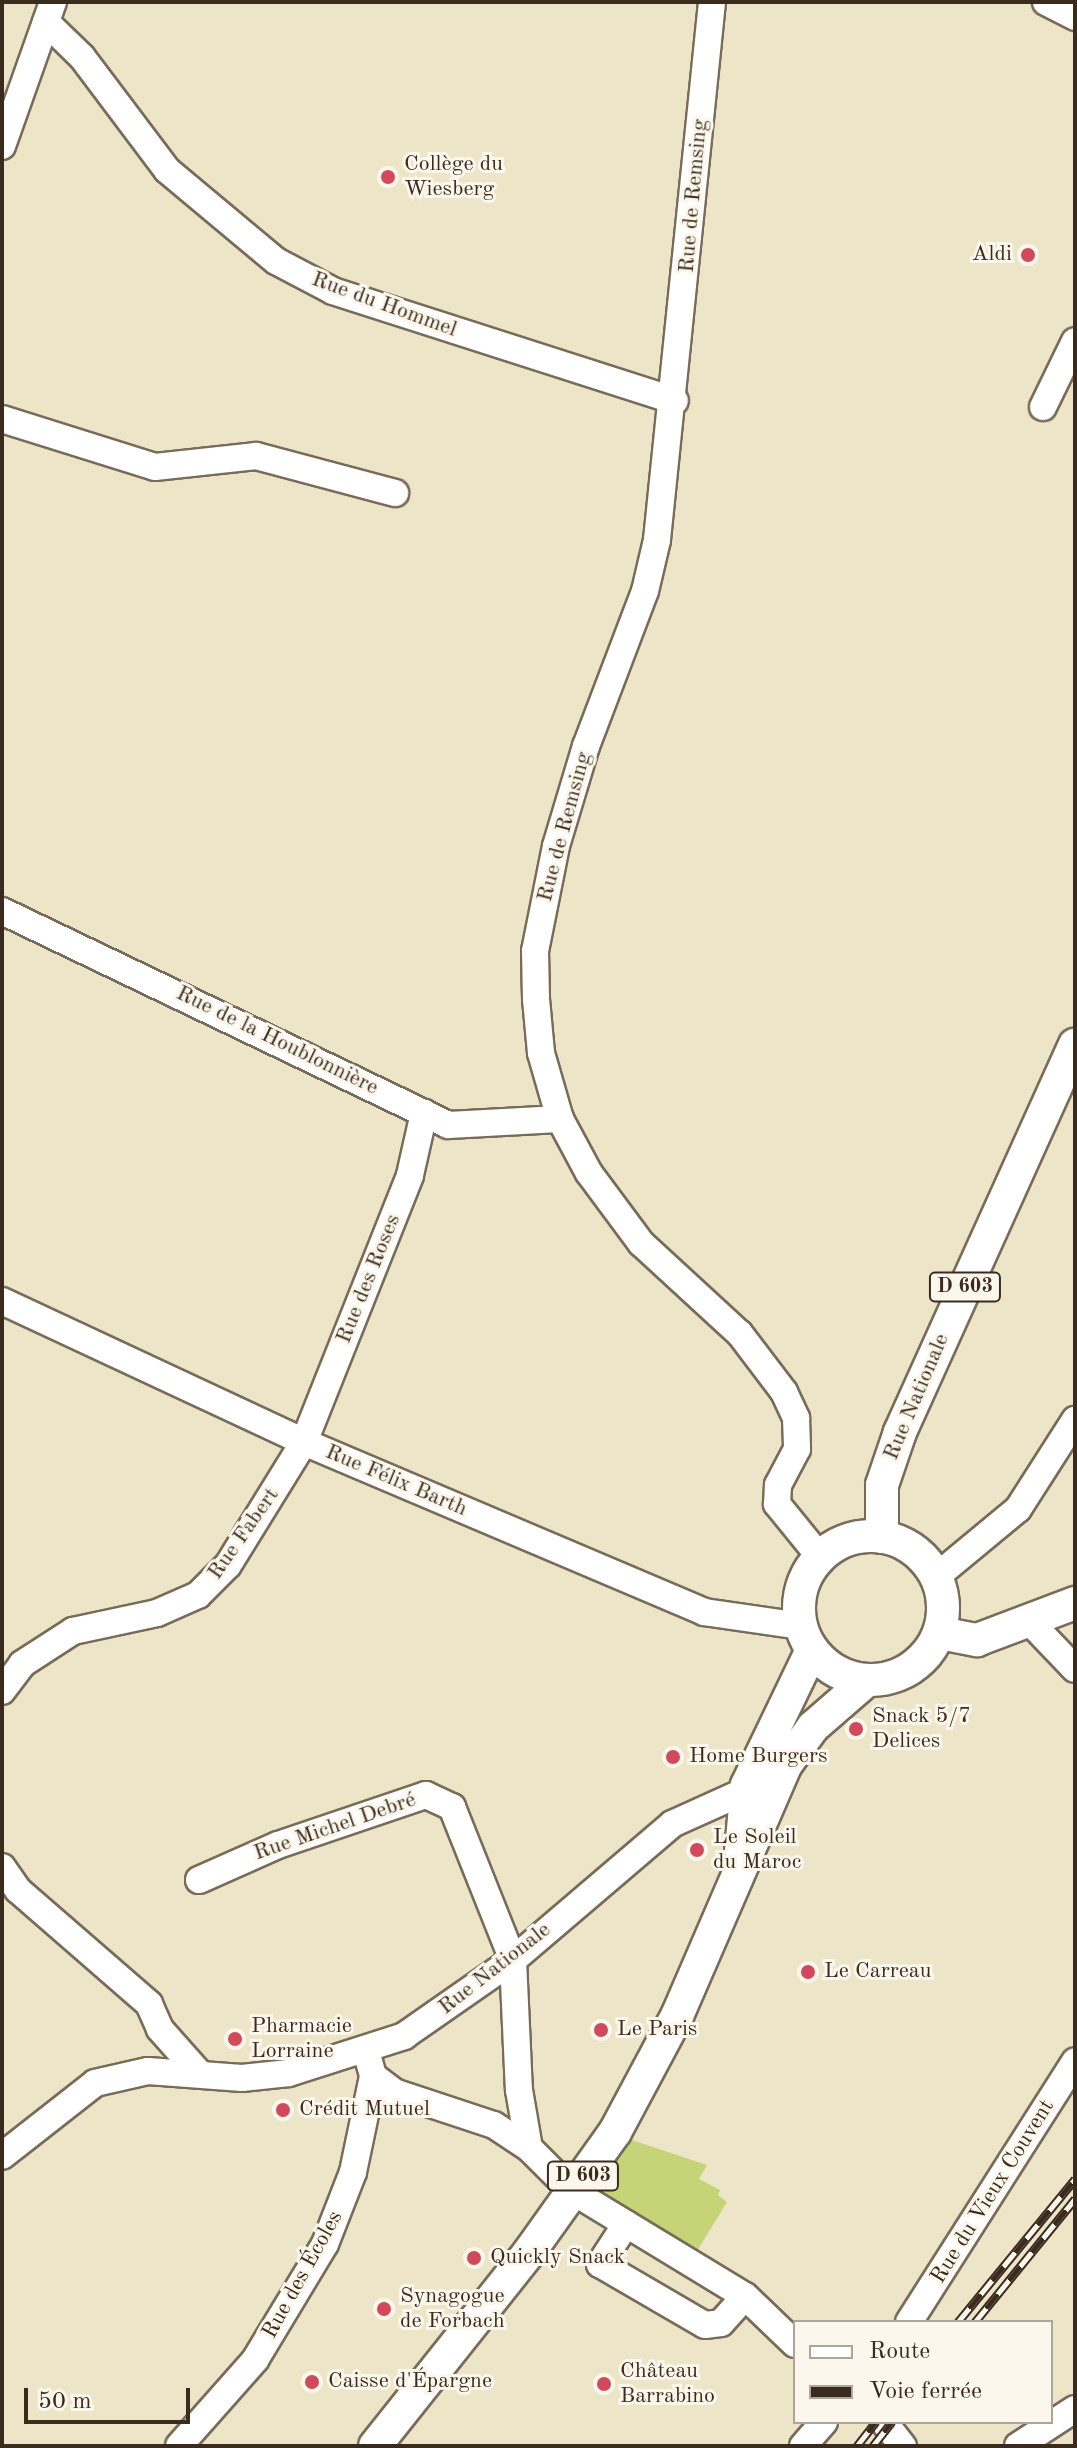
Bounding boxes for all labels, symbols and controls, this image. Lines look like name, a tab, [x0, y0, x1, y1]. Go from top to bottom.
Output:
street label: Rue de Remsing	[674, 118, 714, 274]
place label: Collège du Wiesberg	[404, 151, 503, 202]
marker: Collège du Wiesberg	[379, 168, 397, 186]
place label: Aldi	[972, 242, 1012, 268]
marker: Aldi	[1019, 246, 1037, 264]
street label: Rue du Hommel	[308, 267, 460, 343]
street label: Rue de Remsing	[532, 749, 598, 905]
street label: Rue de la Houblonnière	[172, 981, 382, 1101]
street label: Rue des Roses	[331, 1211, 407, 1347]
road number: D 603	[927, 1271, 1003, 1303]
street label: Rue Nationale	[878, 1330, 956, 1464]
street label: Rue Félix Barth	[321, 1439, 471, 1523]
street label: Rue Fabert	[203, 1483, 285, 1585]
place label: Snack 5/7 Delices	[872, 1703, 971, 1754]
marker: Snack 5/7 Delices	[847, 1720, 865, 1738]
place label: Home Burgers	[689, 1744, 828, 1770]
marker: Home Burgers	[664, 1748, 682, 1766]
street label: Rue Michel Debré	[251, 1787, 419, 1867]
place label: Le Soleil du Maroc	[713, 1824, 801, 1876]
marker: Le Soleil du Maroc	[688, 1841, 706, 1859]
street label: Rue Nationale	[434, 1917, 556, 2021]
place label: Le Carreau	[824, 1959, 931, 1985]
marker: Le Carreau	[799, 1963, 817, 1981]
place label: Pharmacie Lorraine	[251, 2013, 352, 2064]
place label: Le Paris	[617, 2017, 697, 2043]
marker: Le Paris	[592, 2021, 610, 2039]
marker: Pharmacie Lorraine	[226, 2030, 244, 2048]
street label: Rue du Vieux Couvent	[926, 2095, 1060, 2289]
place label: Crédit Mutuel	[299, 2097, 430, 2123]
marker: Crédit Mutuel	[274, 2101, 292, 2119]
road number: D 603	[545, 2160, 621, 2192]
street label: Rue des Écoles	[257, 2206, 349, 2344]
place label: Quickly Snack	[490, 2245, 625, 2271]
marker: Quickly Snack	[465, 2249, 483, 2267]
place label: Synagogue de Forbach	[400, 2283, 505, 2334]
marker: Synagogue de Forbach	[375, 2300, 393, 2318]
legend	[793, 2320, 1053, 2424]
text: Route	[869, 2340, 930, 2364]
place label: Château Barrabino	[620, 2358, 715, 2410]
place label: Caisse d'Épargne	[328, 2369, 492, 2395]
scale bar	[28, 2372, 194, 2422]
marker: Caisse d'Épargne	[303, 2373, 321, 2391]
marker: Château Barrabino	[595, 2375, 613, 2393]
text: Voie ferrée	[869, 2380, 982, 2404]
text: 50 m	[38, 2390, 92, 2414]

